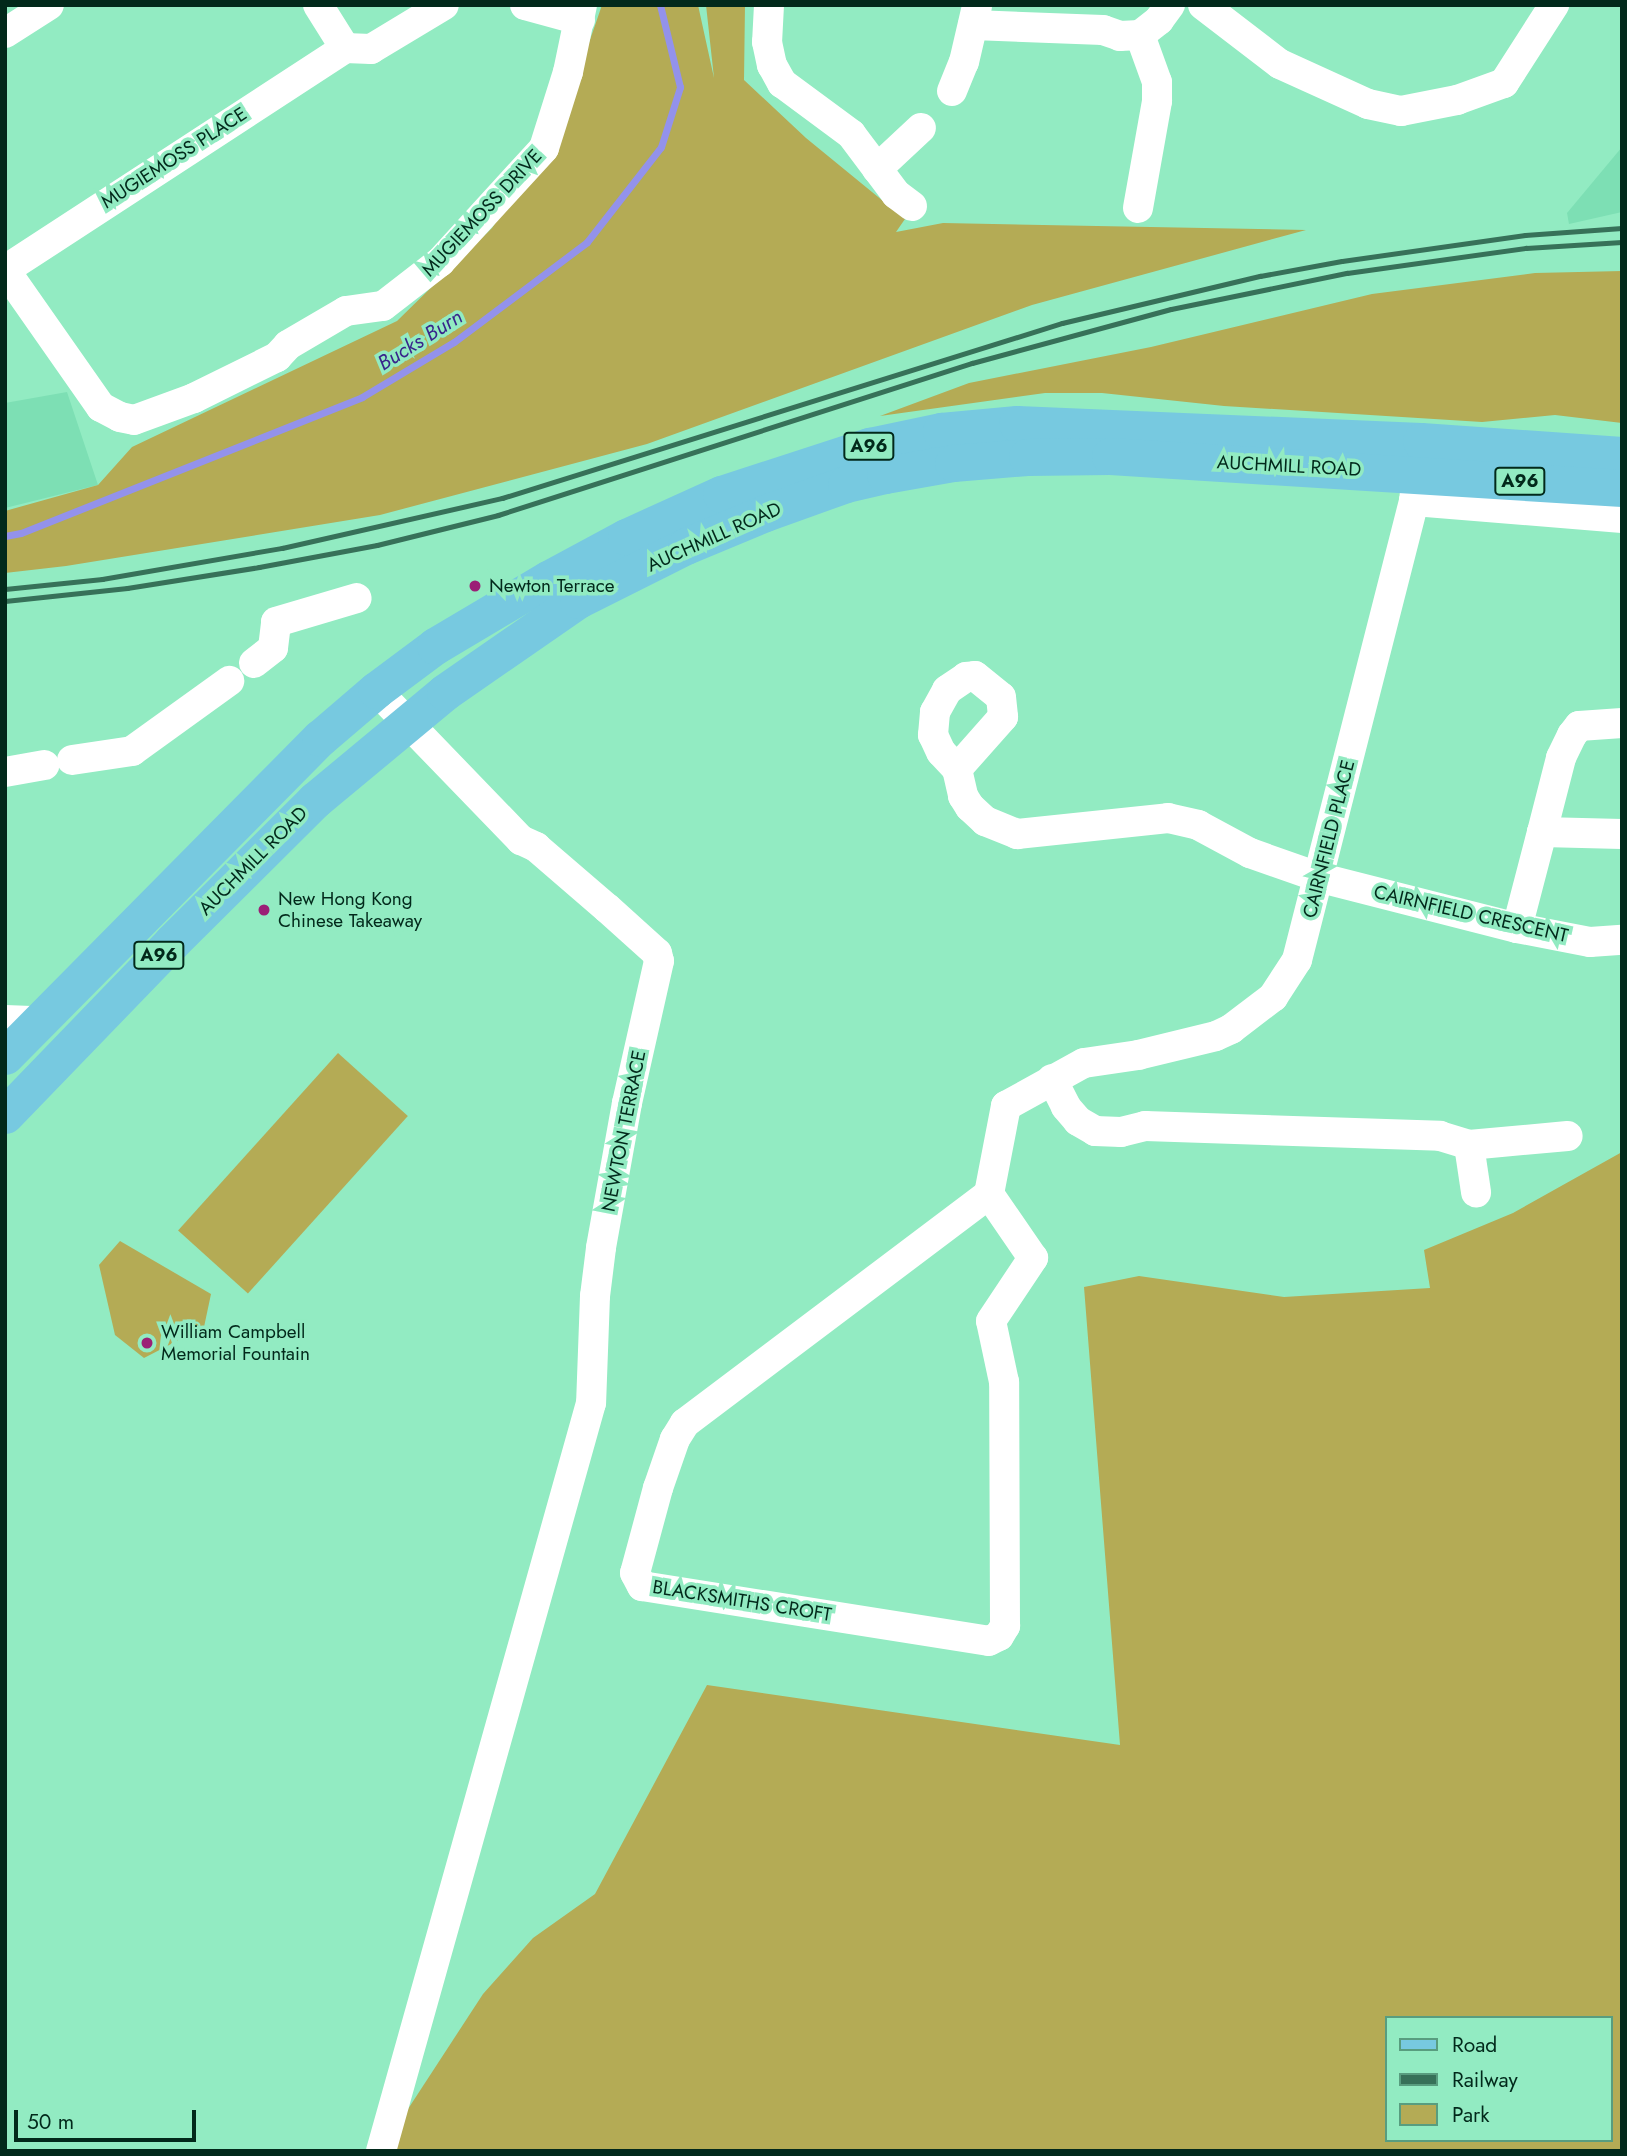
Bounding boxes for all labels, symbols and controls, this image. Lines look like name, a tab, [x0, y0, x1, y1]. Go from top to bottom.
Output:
street label: MUGIEMOSS PLACE	[97, 102, 251, 214]
street label: MUGIEMOSS DRIVE	[417, 145, 547, 281]
water label: Bucks Burn	[373, 304, 467, 376]
road number: A96	[843, 432, 895, 461]
street label: AUCHMILL ROAD	[1216, 451, 1362, 481]
road number: A96	[1494, 466, 1546, 495]
street label: AUCHMILL ROAD	[643, 497, 785, 577]
place label: Newton Terrace	[489, 575, 615, 597]
marker: Newton Terrace	[467, 578, 483, 594]
street label: CAIRNFIELD PLACE	[1298, 758, 1360, 920]
street label: AUCHMILL ROAD	[194, 802, 312, 920]
street label: CAIRNFIELD CRESCENT	[1372, 881, 1570, 947]
place label: New Hong Kong Chinese Takeaway	[278, 888, 422, 932]
marker: New Hong Kong Chinese Takeaway	[256, 902, 272, 918]
road number: A96	[133, 940, 185, 970]
street label: NEWTON TERRACE	[597, 1048, 651, 1214]
place label: William Campbell Memorial Fountain	[161, 1321, 310, 1365]
marker: William Campbell Memorial Fountain	[139, 1335, 155, 1351]
street label: BLACKSMITHS CROFT	[651, 1576, 833, 1626]
legend	[1386, 2016, 1613, 2142]
text: Road	[1452, 2030, 1497, 2060]
text: Railway	[1452, 2065, 1518, 2095]
scale bar	[18, 2096, 200, 2140]
text: Park	[1452, 2100, 1489, 2130]
text: 50 m	[27, 2107, 74, 2137]

